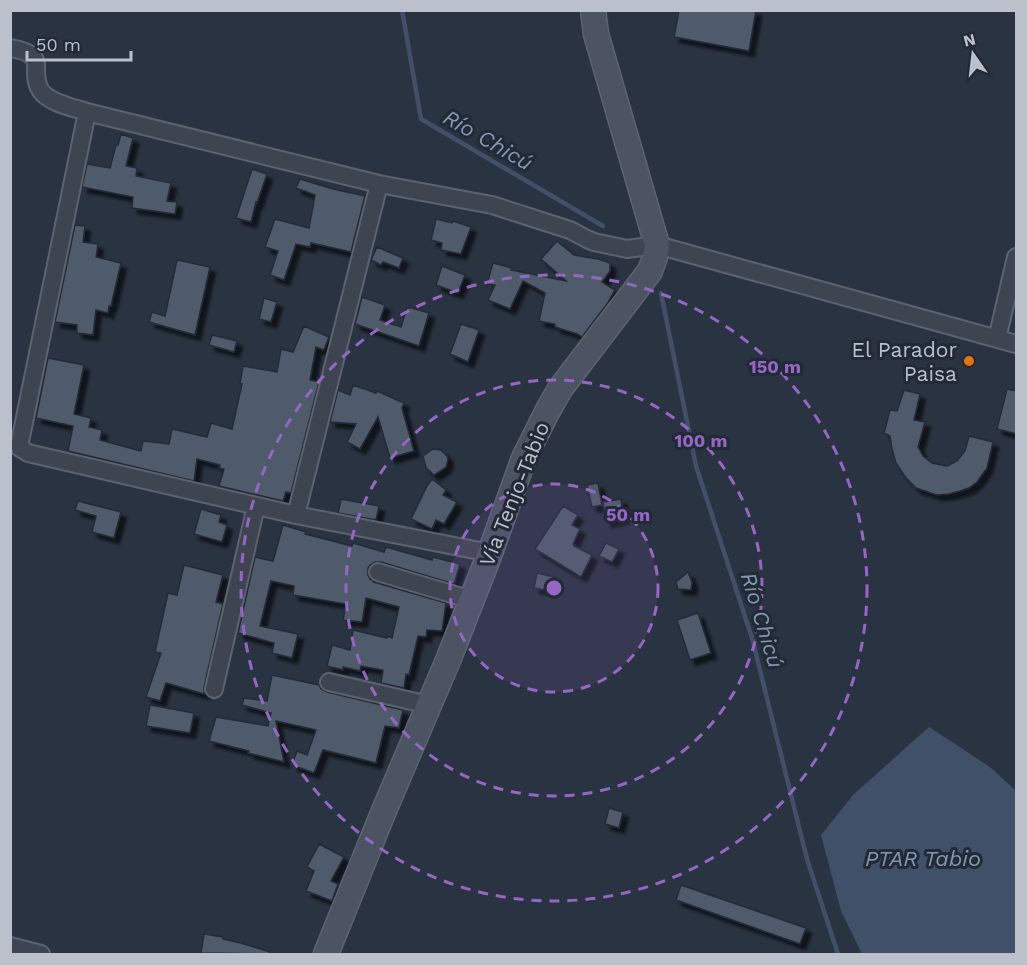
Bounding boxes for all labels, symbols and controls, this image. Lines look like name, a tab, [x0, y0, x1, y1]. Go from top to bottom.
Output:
scale bar	[27, 24, 130, 62]
north arrow	[943, 24, 1003, 84]
text: N	[961, 29, 978, 51]
text: 50 m	[36, 34, 81, 55]
water label: Río Chicú	[439, 105, 537, 175]
place label: El Parador Paisa	[852, 337, 957, 386]
marker: El Parador Paisa	[962, 354, 976, 368]
text: 150 m	[749, 356, 801, 377]
street label: Vía Tenjo-Tabio	[474, 418, 554, 570]
text: 100 m	[674, 430, 728, 451]
text: 50 m	[606, 504, 650, 525]
water label: Río Chicú	[736, 569, 788, 671]
centre of rings	[544, 578, 564, 598]
water label: PTAR Tabio	[865, 846, 981, 871]

